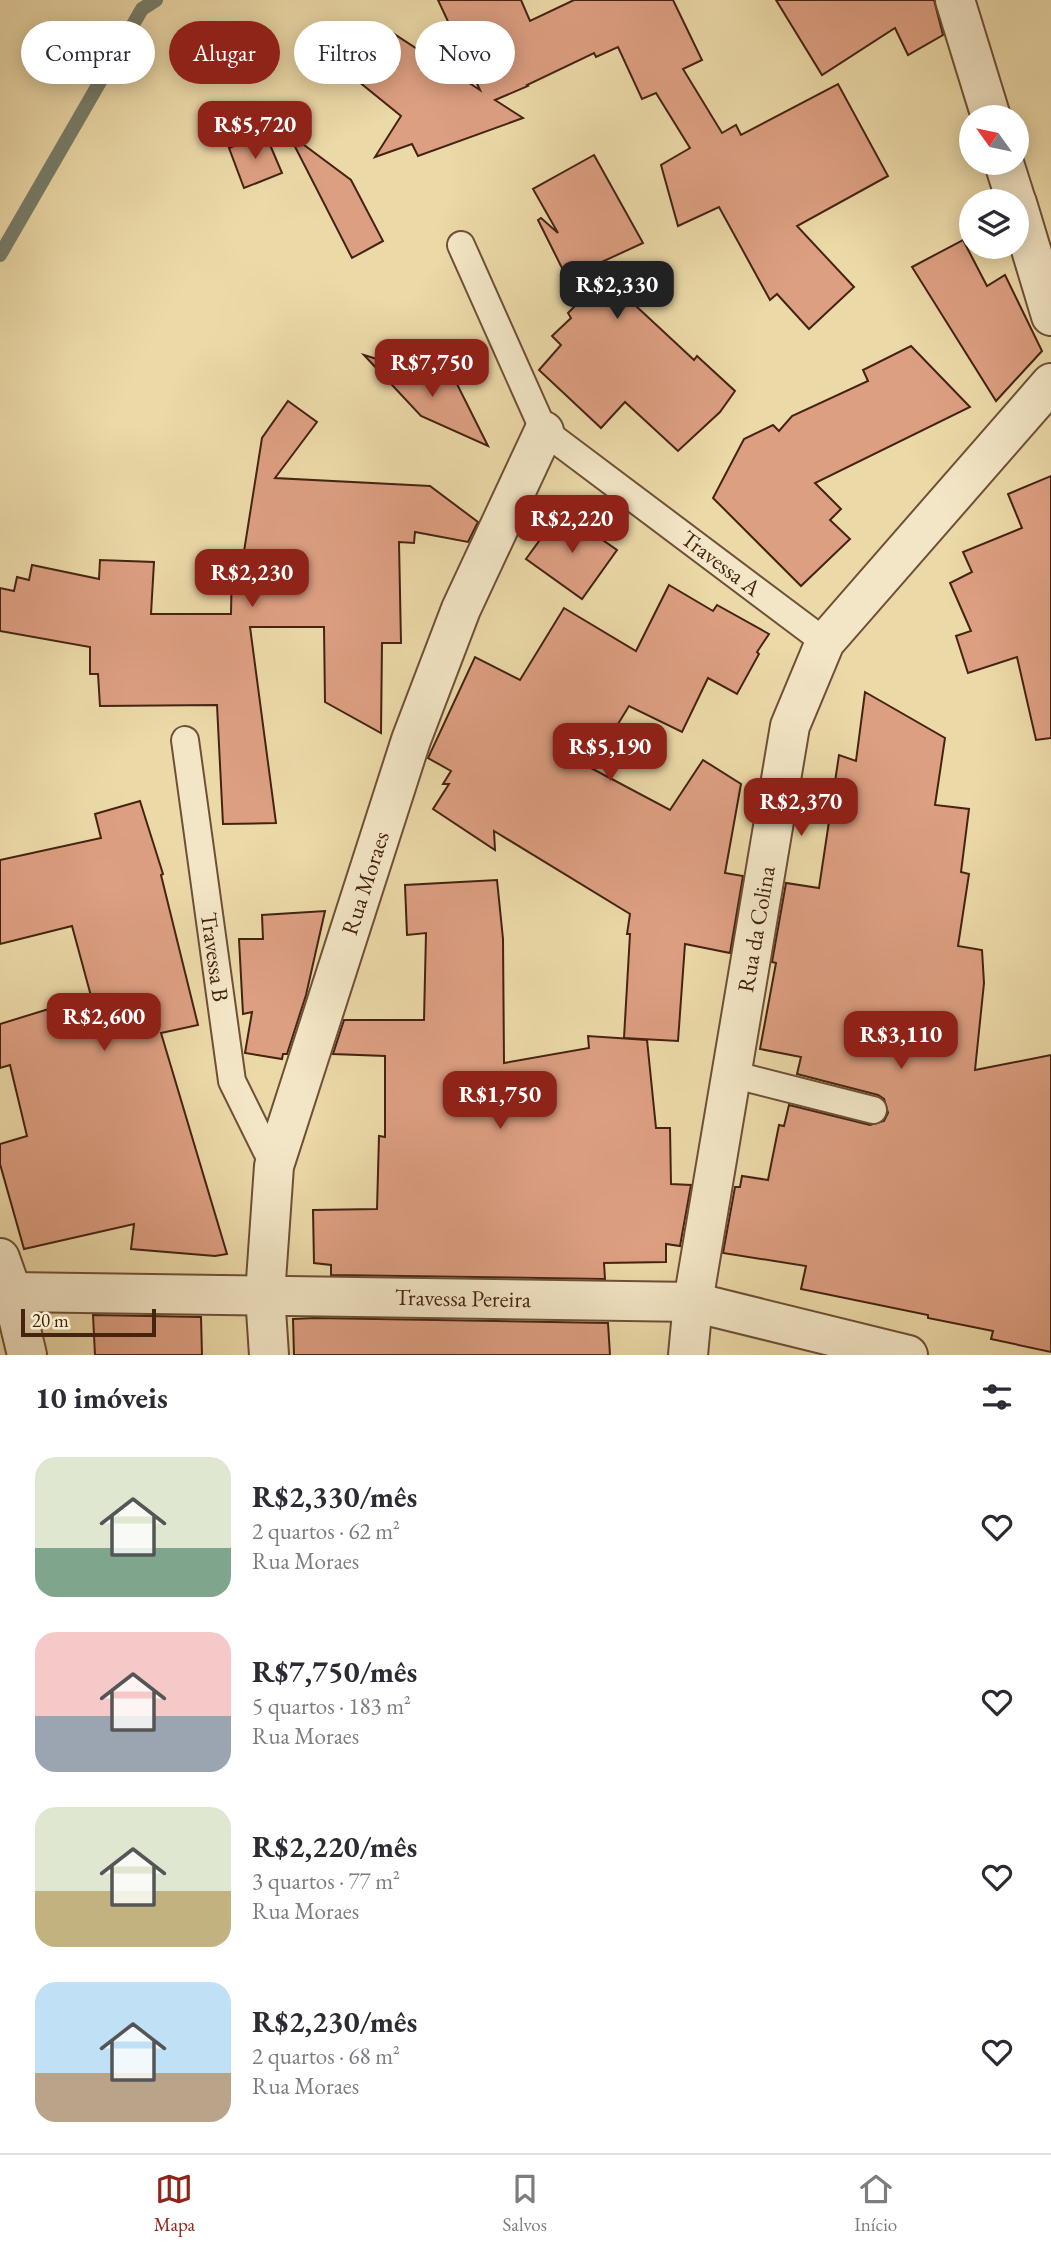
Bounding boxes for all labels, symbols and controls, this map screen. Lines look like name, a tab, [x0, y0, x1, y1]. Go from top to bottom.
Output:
chip: Comprar	[21, 21, 155, 84]
chip: Alugar	[169, 21, 280, 84]
chip: Filtros	[294, 21, 401, 84]
chip: Novo	[415, 21, 515, 84]
pin: R$5,720	[190, 102, 320, 161]
north arrow	[959, 105, 1029, 175]
map controls	[959, 105, 1029, 259]
text: R$5,720	[214, 109, 296, 139]
button: layers	[959, 189, 1029, 259]
pin: R$2,330	[552, 262, 682, 321]
text: R$2,330	[576, 269, 658, 299]
pin: R$7,750	[367, 340, 497, 399]
text: R$7,750	[391, 347, 473, 377]
pin: R$2,220	[507, 496, 637, 555]
text: R$2,220	[531, 503, 613, 533]
street label: Travessa A	[675, 523, 768, 603]
pin: R$2,230	[187, 550, 317, 609]
text: R$2,230	[211, 557, 293, 587]
pin: R$5,190	[545, 724, 675, 783]
text: R$5,190	[569, 731, 651, 761]
pin: R$2,370	[736, 778, 866, 838]
text: R$2,370	[760, 786, 842, 816]
street label: Rua Moraes	[334, 827, 396, 939]
street label: Rua da Colina	[730, 863, 782, 994]
street label: Travessa B	[194, 910, 236, 1004]
pin: R$2,600	[39, 993, 169, 1053]
text: R$2,600	[63, 1001, 145, 1031]
pin: R$3,110	[836, 1012, 966, 1071]
text: R$3,110	[860, 1019, 942, 1049]
pin: R$1,750	[435, 1072, 565, 1131]
text: R$1,750	[459, 1079, 541, 1109]
street label: Travessa Pereira	[395, 1282, 532, 1314]
scale bar	[21, 1306, 156, 1338]
text: 20 m	[32, 1308, 69, 1333]
text: 10 imóveis	[35, 1378, 168, 1417]
icon: filters	[978, 1378, 1016, 1416]
text: R$2,330/mês	[252, 1477, 417, 1516]
icon: home	[91, 1485, 175, 1569]
icon: heart	[978, 1508, 1016, 1546]
text: 2 quartos · 62 m²	[252, 1516, 400, 1546]
text: Rua Moraes	[252, 1546, 359, 1576]
text: R$7,750/mês	[252, 1652, 417, 1691]
icon: home	[91, 1660, 175, 1744]
icon: heart	[978, 1683, 1016, 1721]
text: 5 quartos · 183 m²	[252, 1691, 411, 1721]
text: Rua Moraes	[252, 1721, 359, 1751]
text: R$2,220/mês	[252, 1827, 417, 1866]
icon: home	[91, 1835, 175, 1919]
icon: heart	[978, 1858, 1016, 1896]
text: 3 quartos · 77 m²	[252, 1866, 400, 1896]
text: Rua Moraes	[252, 1896, 359, 1926]
text: R$2,230/mês	[252, 2002, 417, 2041]
icon: home	[91, 2010, 175, 2094]
icon: heart	[978, 2033, 1016, 2071]
text: 2 quartos · 68 m²	[252, 2041, 400, 2071]
text: Rua Moraes	[252, 2071, 359, 2101]
tab: Mapa	[154, 2170, 195, 2237]
tab: Salvos	[503, 2170, 547, 2237]
tab: Início	[854, 2170, 897, 2237]

